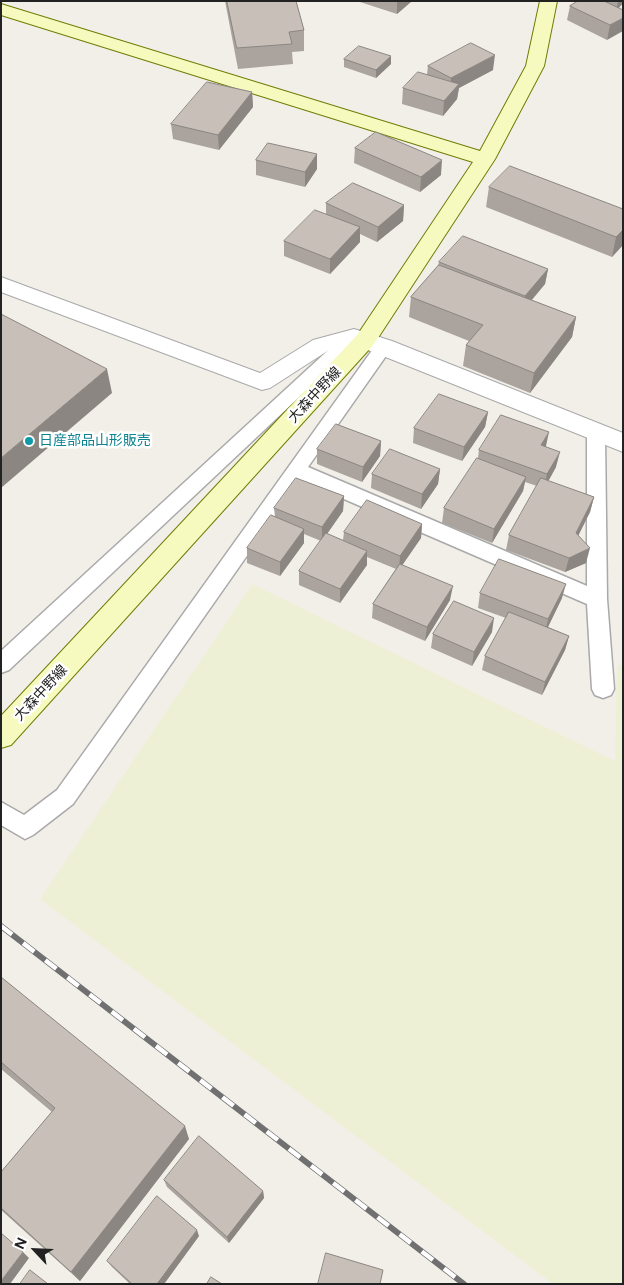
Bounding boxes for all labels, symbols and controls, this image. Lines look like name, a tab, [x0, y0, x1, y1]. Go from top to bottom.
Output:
street label: 大森中野線	[285, 364, 345, 426]
place label: 日産部品山形販売	[39, 433, 151, 449]
marker: 日産部品山形販売	[23, 435, 35, 447]
street label: 大森中野線	[11, 662, 71, 724]
north arrow	[10, 1225, 60, 1275]
text: N	[11, 1235, 31, 1252]

